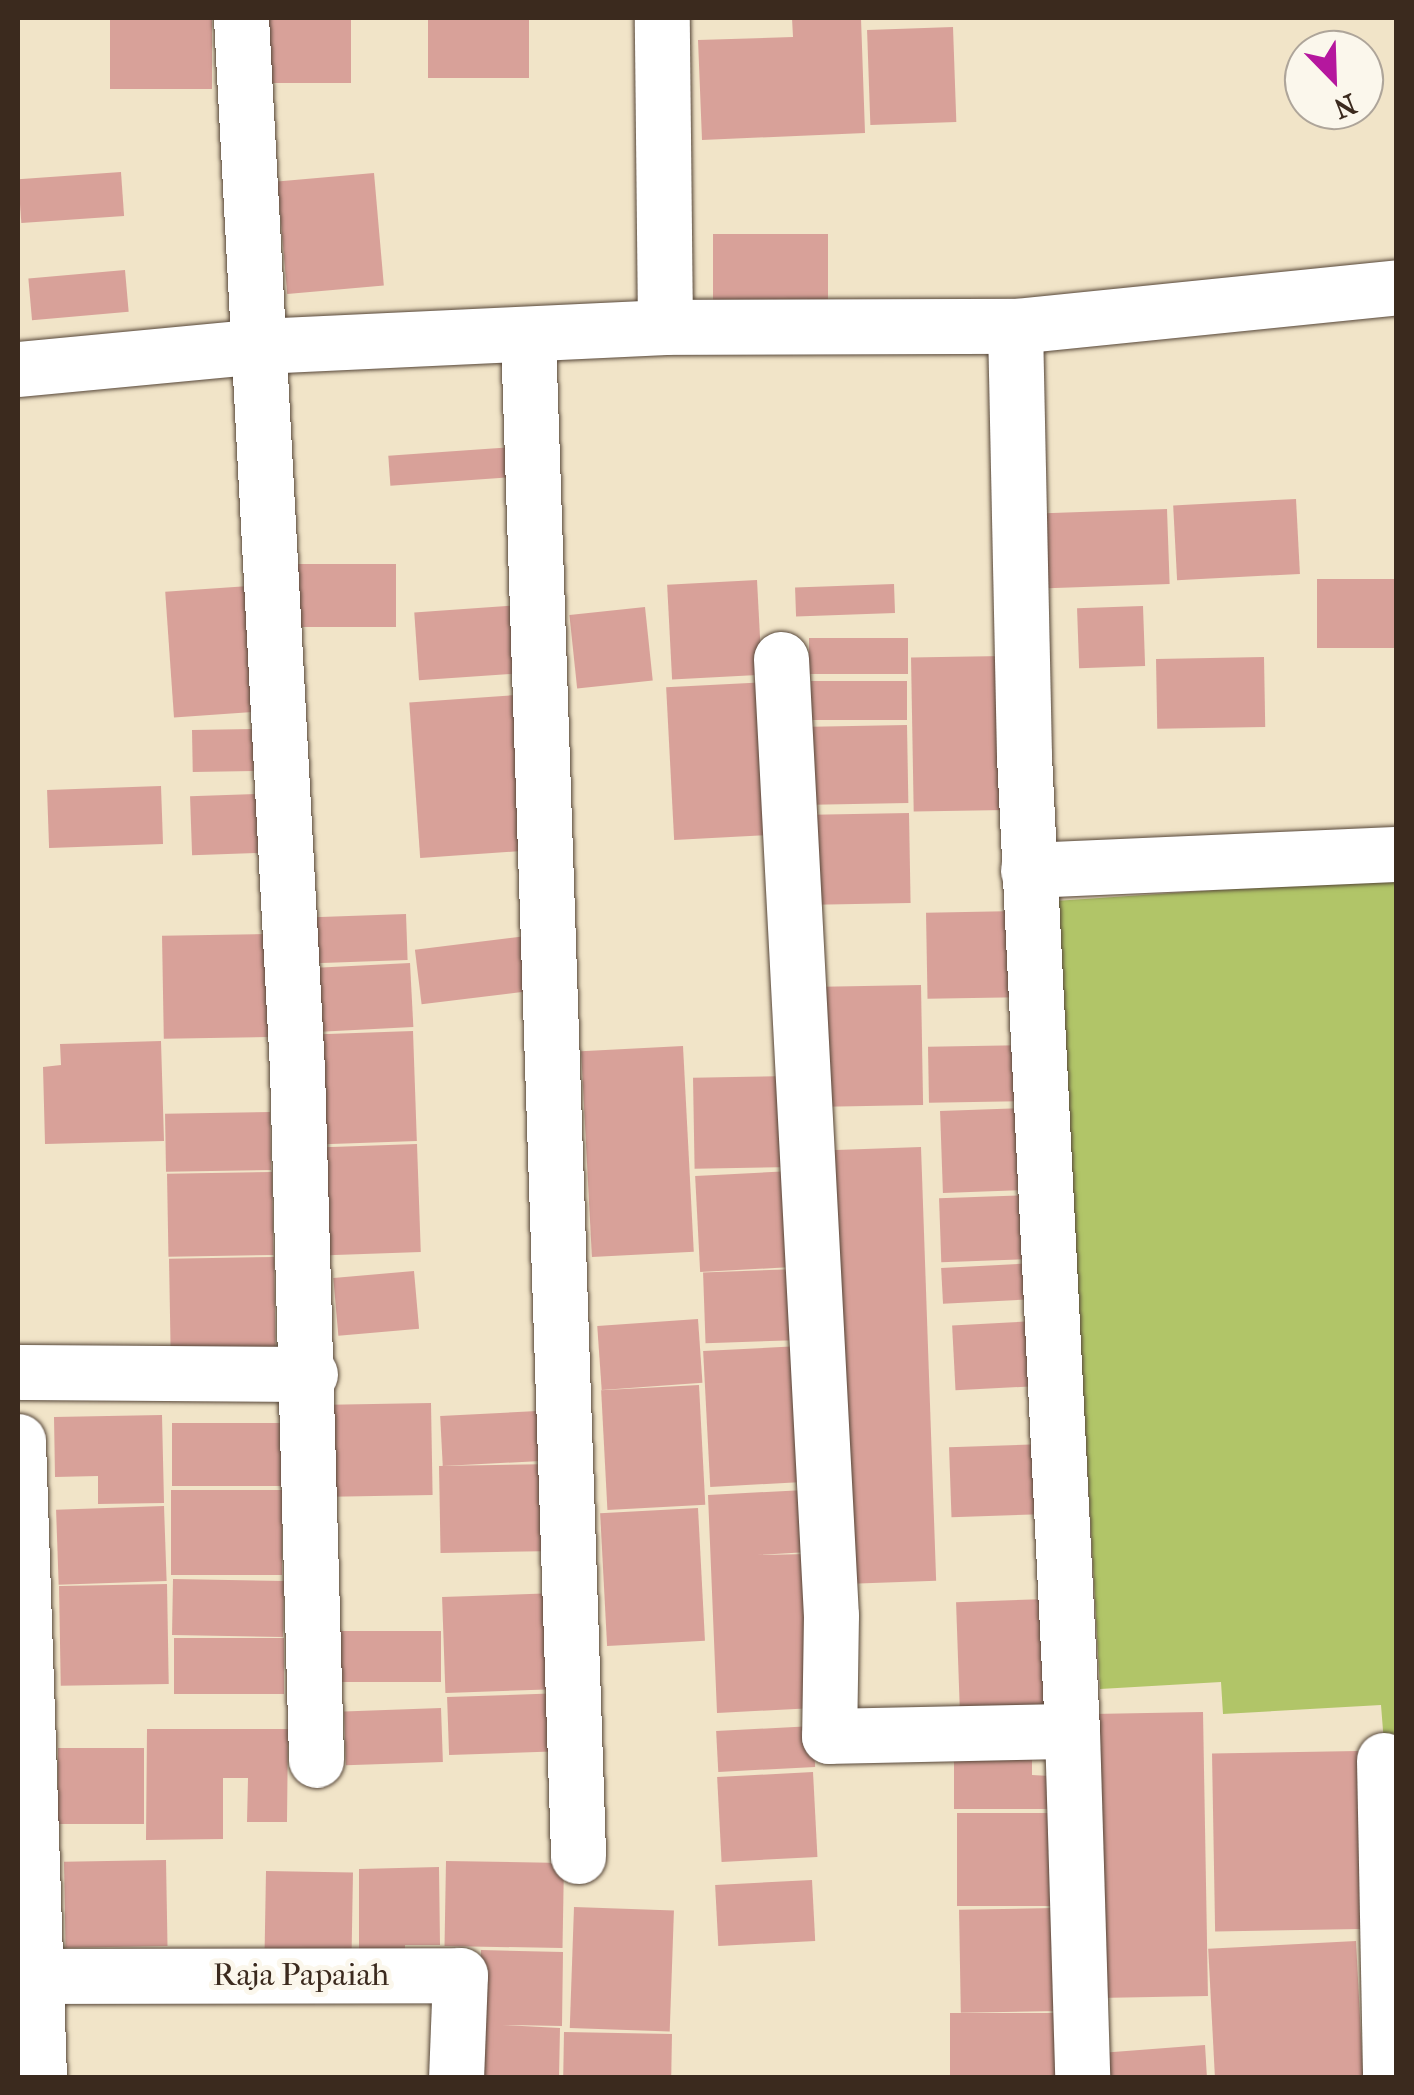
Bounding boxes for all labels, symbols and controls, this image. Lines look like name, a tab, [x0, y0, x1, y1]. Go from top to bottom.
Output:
north arrow	[1284, 30, 1384, 130]
text: N	[1329, 87, 1361, 126]
street label: Raja Papaiah	[213, 1956, 389, 1994]

